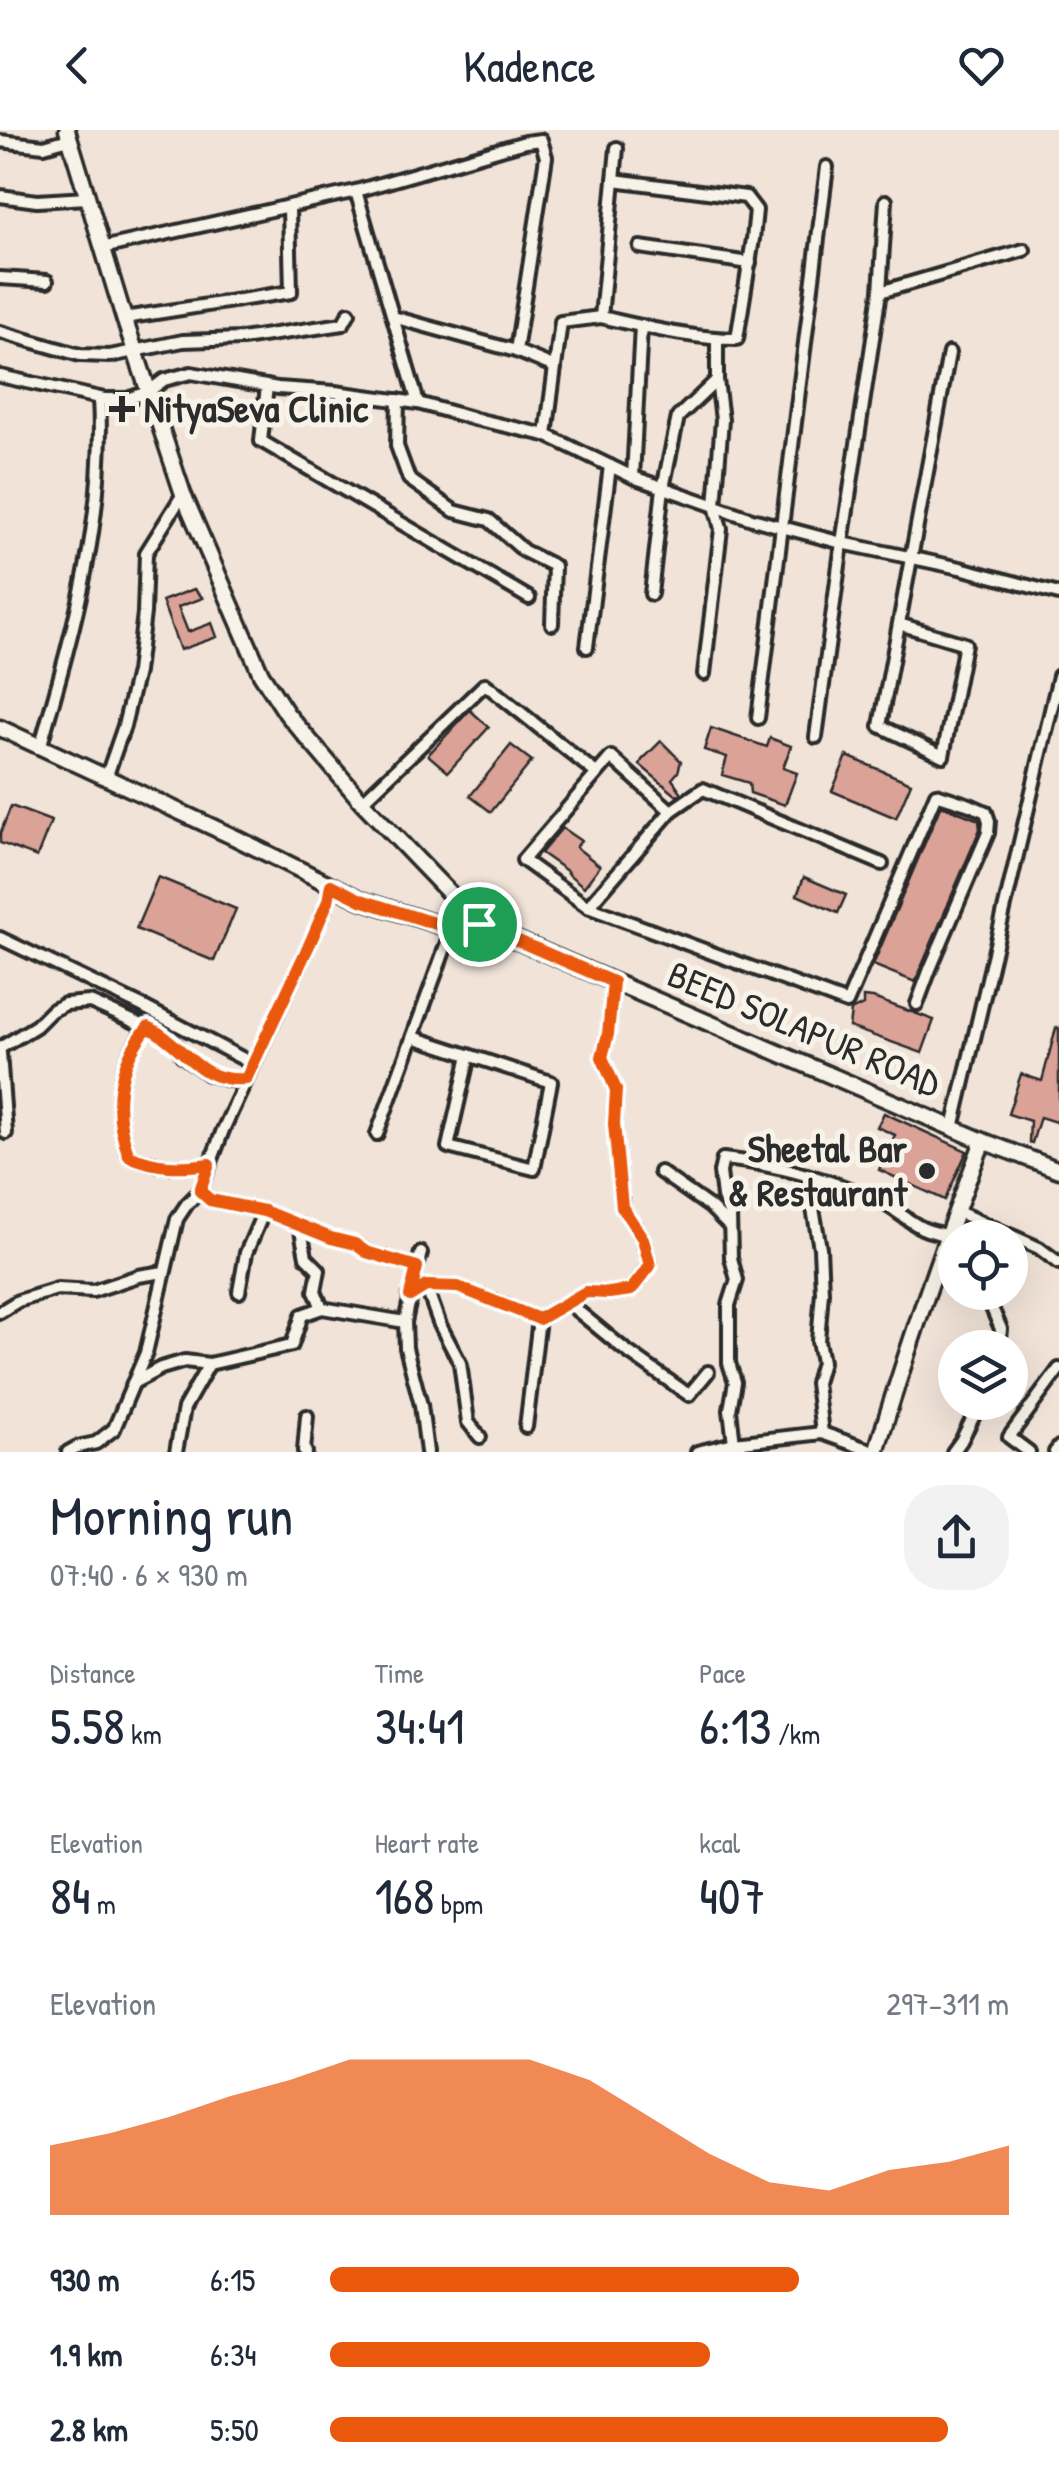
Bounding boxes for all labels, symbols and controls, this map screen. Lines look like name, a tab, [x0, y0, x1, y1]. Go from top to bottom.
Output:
text: Kadence	[463, 35, 596, 96]
icon: back	[50, 38, 105, 93]
icon: heart	[954, 38, 1009, 93]
place label: NityaSeva Clinic	[144, 382, 369, 435]
marker: NityaSeva Clinic	[109, 396, 135, 422]
pin	[437, 882, 522, 967]
icon: arrive	[452, 897, 507, 952]
street label: BEED SOLAPUR ROAD	[660, 947, 949, 1109]
place label: Sheetal Bar & Restaurant	[728, 1122, 909, 1218]
marker: Sheetal Bar & Restaurant	[916, 1160, 938, 1182]
map controls	[938, 1220, 1028, 1420]
button: locate	[938, 1220, 1028, 1310]
button: layers	[938, 1330, 1028, 1420]
text: Morning run	[50, 1478, 293, 1552]
button: share	[904, 1485, 1009, 1590]
text: 07:40 · 6 × 930 m	[50, 1553, 248, 1596]
text: Distance	[50, 1654, 136, 1692]
text: Time	[375, 1654, 424, 1692]
text: Pace	[699, 1654, 746, 1692]
text: 5.58	[50, 1692, 125, 1760]
text: 34:41	[375, 1692, 464, 1760]
text: 6:13	[699, 1692, 771, 1760]
text: km	[125, 1715, 162, 1753]
text: /km	[771, 1715, 820, 1753]
text: Elevation	[50, 1824, 143, 1862]
text: Heart rate	[375, 1824, 479, 1862]
text: kcal	[699, 1824, 740, 1862]
text: 84	[50, 1862, 90, 1930]
text: 168	[375, 1862, 434, 1930]
text: 407	[699, 1862, 765, 1930]
text: m	[90, 1885, 116, 1923]
text: bpm	[434, 1885, 483, 1923]
text: Elevation	[50, 1982, 156, 2025]
text: 297–311 m	[886, 1982, 1009, 2025]
text: 930 m	[50, 2258, 120, 2301]
text: 6:15	[210, 2258, 255, 2301]
text: 1.9 km	[50, 2333, 123, 2376]
text: 6:34	[210, 2333, 257, 2376]
text: 2.8 km	[50, 2408, 128, 2451]
text: 5:50	[210, 2408, 259, 2451]

